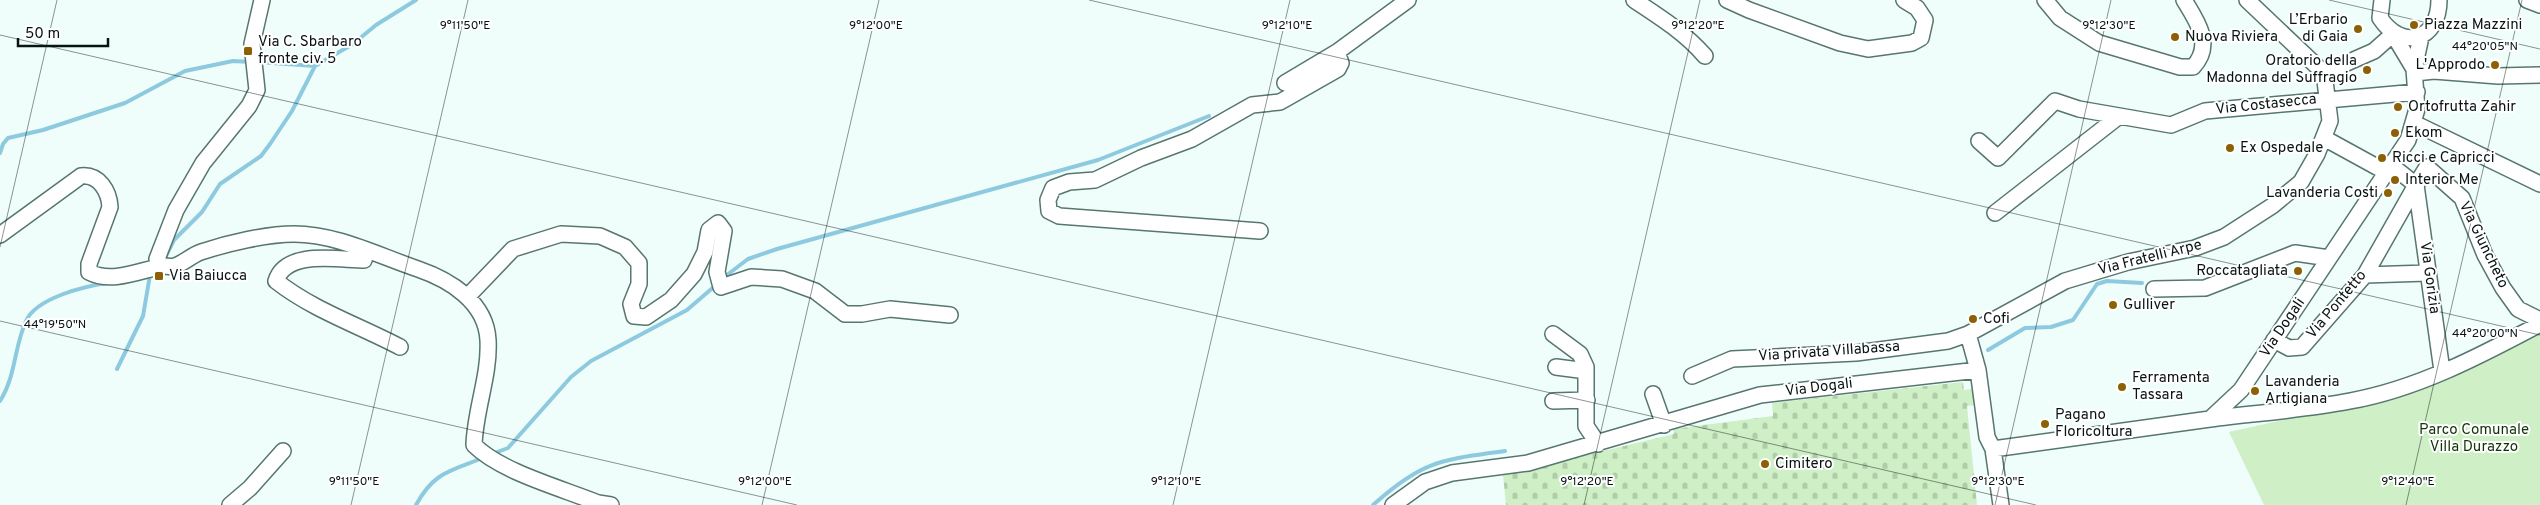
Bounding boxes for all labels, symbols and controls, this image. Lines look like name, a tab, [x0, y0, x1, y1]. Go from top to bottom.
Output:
place label: L’Erbario di Gaia	[2289, 11, 2348, 47]
scale bar	[18, 15, 108, 47]
place label: Piazza Mazzini	[2424, 16, 2522, 35]
text: 9°11'50"E	[440, 18, 490, 34]
text: 9°12'00"E	[849, 18, 903, 34]
text: 9°12'10"E	[1262, 18, 1312, 34]
text: 9°12'20"E	[1671, 18, 1725, 34]
text: 9°12'30"E	[2082, 18, 2136, 34]
marker: Piazza Mazzini	[2408, 19, 2420, 31]
marker: L’Erbario di Gaia	[2352, 23, 2364, 35]
text: 50 m	[25, 25, 60, 44]
place label: Nuova Riviera	[2185, 28, 2278, 47]
marker: Nuova Riviera	[2169, 31, 2181, 43]
place label: Via C. Sbarbaro fronte civ. 5	[258, 33, 362, 69]
text: 44°20'05"N	[2452, 39, 2518, 55]
marker: Via C. Sbarbaro fronte civ. 5	[242, 45, 254, 57]
place label: Oratorio della Madonna del Suffragio	[2206, 52, 2357, 88]
place label: L'Approdo	[2416, 56, 2485, 75]
marker: L'Approdo	[2489, 59, 2501, 71]
marker: Oratorio della Madonna del Suffragio	[2361, 64, 2373, 76]
street label: Via Costasecca	[2215, 90, 2317, 120]
place label: Ortofrutta Zahir	[2408, 98, 2516, 117]
marker: Ortofrutta Zahir	[2392, 101, 2404, 113]
place label: Ekom	[2405, 124, 2443, 143]
marker: Ekom	[2389, 127, 2401, 139]
place label: Ex Ospedale	[2240, 139, 2323, 158]
marker: Ex Ospedale	[2224, 142, 2236, 154]
place label: Ricci e Capricci	[2392, 149, 2495, 168]
marker: Ricci e Capricci	[2376, 152, 2388, 164]
place label: Interior Me	[2405, 171, 2479, 190]
marker: Interior Me	[2389, 174, 2401, 186]
place label: Lavanderia Costi	[2266, 184, 2378, 203]
marker: Lavanderia Costi	[2382, 187, 2394, 199]
street label: Via Giuncheto	[2454, 198, 2512, 292]
street label: Via Fratelli Arpe	[2096, 236, 2204, 280]
street label: Via Gorizia	[2415, 241, 2443, 315]
place label: Roccatagliata	[2196, 262, 2288, 281]
marker: Roccatagliata	[2292, 265, 2304, 277]
place label: Via Baiucca	[169, 267, 247, 286]
street label: Via Pontetto	[2303, 267, 2371, 343]
marker: Via Baiucca	[153, 270, 165, 282]
street label: Via Dogali	[2256, 295, 2310, 361]
place label: Gulliver	[2123, 296, 2175, 315]
marker: Gulliver	[2107, 299, 2119, 311]
place label: Cofi	[1983, 310, 2010, 329]
marker: Cofi	[1967, 313, 1979, 325]
text: 44°19'50"N	[24, 317, 86, 333]
text: 44°20'00"N	[2452, 326, 2518, 342]
street label: Via privata Villabassa	[1757, 338, 1901, 366]
place label: Ferramenta Tassara	[2132, 369, 2210, 405]
place label: Lavanderia Artigiana	[2265, 373, 2340, 409]
street label: Via Dogali	[1784, 374, 1854, 402]
marker: Ferramenta Tassara	[2116, 381, 2128, 393]
marker: Lavanderia Artigiana	[2249, 385, 2261, 397]
place label: Pagano Floricoltura	[2055, 406, 2132, 442]
marker: Pagano Floricoltura	[2039, 418, 2051, 430]
park label: Parco Comunale Villa Durazzo	[2419, 421, 2529, 457]
place label: Cimitero	[1775, 455, 1833, 474]
marker: Cimitero	[1759, 458, 1771, 470]
text: 9°11'50"E	[329, 474, 379, 490]
text: 9°12'00"E	[738, 474, 792, 490]
text: 9°12'10"E	[1151, 474, 1201, 490]
text: 9°12'20"E	[1560, 474, 1614, 490]
text: 9°12'30"E	[1971, 474, 2025, 490]
text: 9°12'40"E	[2381, 474, 2435, 490]

